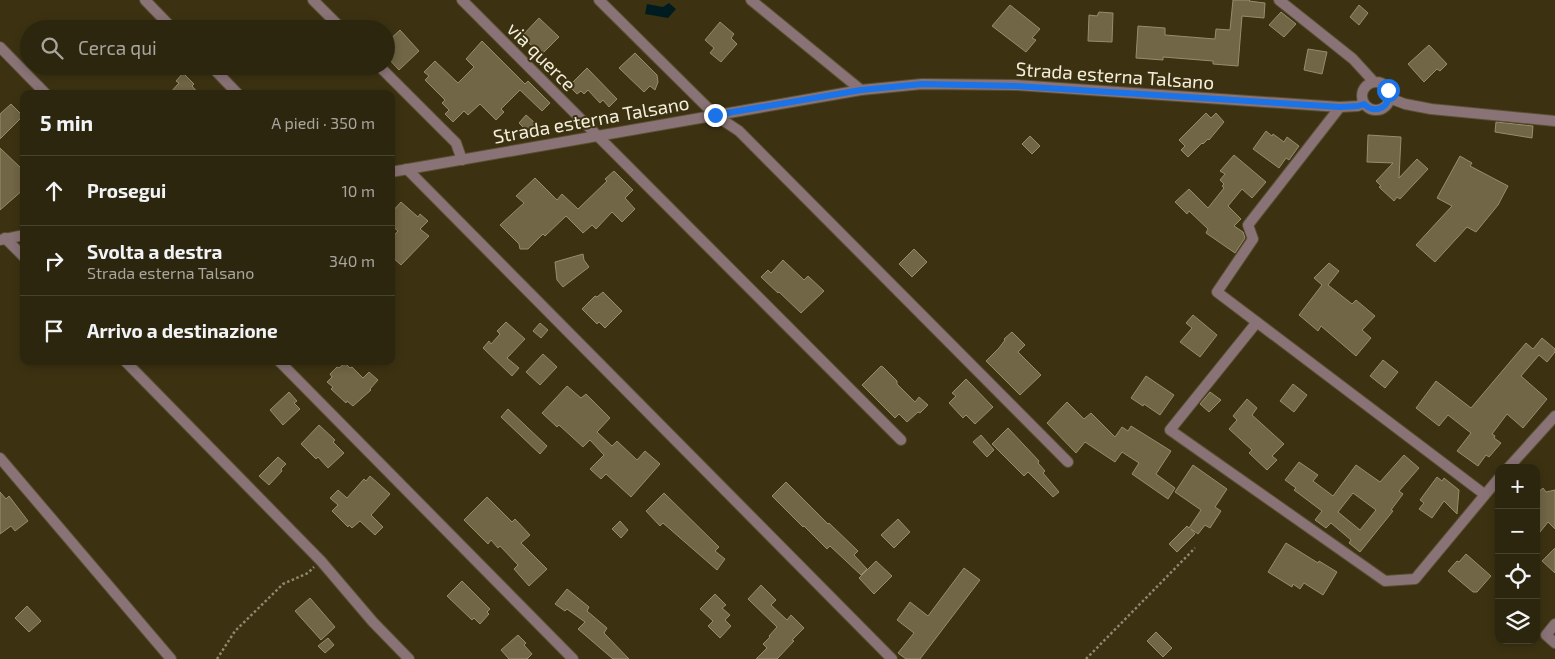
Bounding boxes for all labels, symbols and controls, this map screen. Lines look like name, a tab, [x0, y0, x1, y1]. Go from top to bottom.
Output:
street label: via querce	[503, 17, 581, 95]
search box	[20, 20, 395, 75]
icon: search	[38, 34, 66, 62]
text: Cerca qui	[78, 36, 157, 59]
street label: Strada esterna Talsano	[1015, 57, 1215, 93]
route start	[1377, 79, 1400, 102]
street label: Strada esterna Talsano	[491, 90, 691, 148]
route end	[704, 104, 727, 127]
text: 5 min	[40, 110, 93, 135]
text: A piedi · 350 m	[271, 113, 375, 132]
icon: ahead	[40, 177, 68, 205]
text: Prosegui	[87, 179, 166, 202]
text: 10 m	[341, 181, 375, 200]
text: Svolta a destra	[87, 240, 222, 263]
icon: right	[40, 247, 68, 275]
text: 340 m	[329, 251, 375, 270]
text: Strada esterna Talsano	[87, 263, 254, 282]
icon: arrive	[40, 317, 68, 345]
text: Arrivo a destinazione	[87, 319, 278, 342]
map controls	[1495, 464, 1540, 644]
button: +	[1495, 464, 1540, 509]
button: −	[1495, 509, 1540, 554]
button: locate	[1495, 554, 1540, 599]
button: layers	[1495, 599, 1540, 644]

